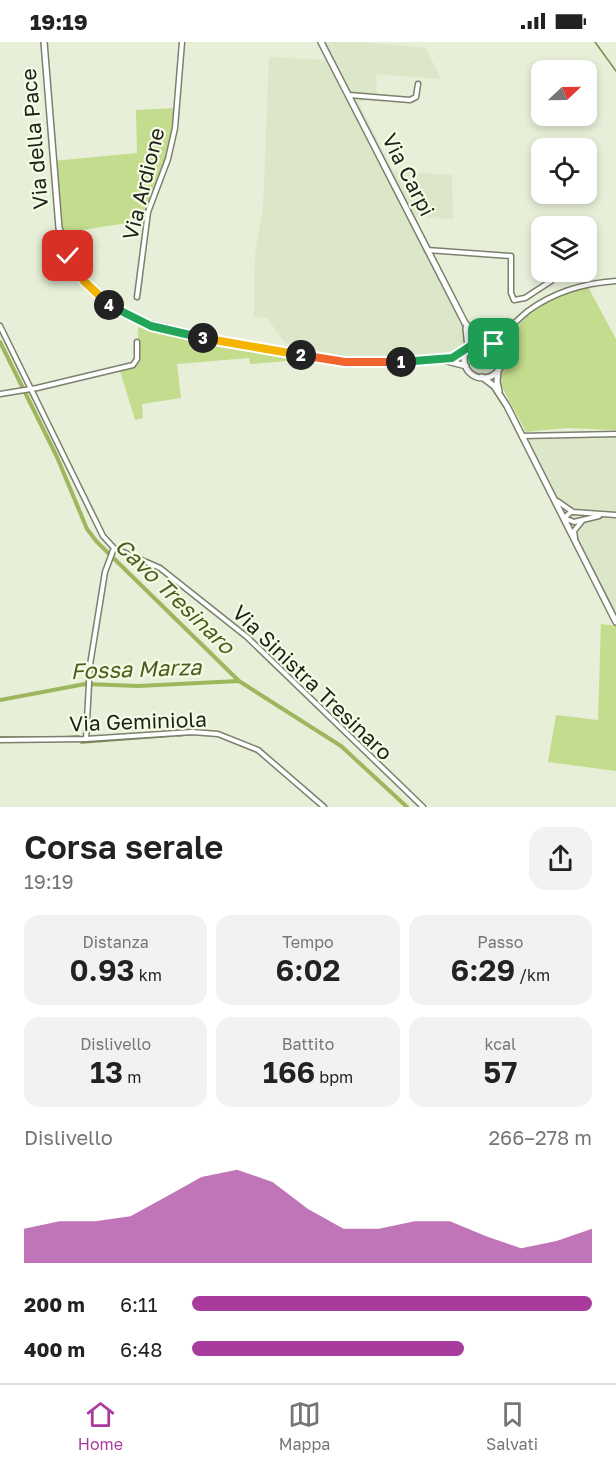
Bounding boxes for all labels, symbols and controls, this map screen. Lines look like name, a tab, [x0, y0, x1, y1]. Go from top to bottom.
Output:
text: 19:19	[30, 8, 88, 35]
north arrow	[531, 60, 597, 126]
map controls	[531, 60, 597, 282]
street label: Via della Pace	[15, 67, 53, 211]
street label: Via Ardione	[116, 125, 170, 243]
street label: Via Carpi	[377, 129, 441, 220]
button: locate	[531, 138, 597, 204]
button: layers	[531, 216, 597, 282]
pin	[42, 230, 93, 281]
icon: check	[51, 239, 84, 272]
pin: 4	[94, 290, 124, 320]
text: 4	[104, 295, 114, 315]
pin	[468, 318, 519, 369]
pin: 3	[188, 323, 218, 353]
icon: arrive	[477, 327, 510, 360]
text: 3	[198, 328, 208, 348]
pin: 2	[286, 340, 316, 370]
text: 2	[296, 345, 306, 365]
pin: 1	[386, 347, 416, 377]
text: 1	[397, 352, 405, 372]
water label: Cavo Tresinaro	[110, 532, 242, 661]
street label: Via Sinistra Tresinaro	[227, 599, 398, 765]
water label: Fossa Marza	[70, 653, 204, 684]
street label: Via Geminiola	[69, 706, 207, 736]
text: Corsa serale	[24, 827, 223, 866]
button: share	[529, 827, 592, 890]
text: 19:19	[24, 869, 74, 893]
text: Distanza	[82, 932, 149, 952]
text: Tempo	[282, 932, 334, 952]
text: Passo	[477, 932, 523, 952]
text: 0.93	[69, 952, 135, 988]
text: 6:02	[275, 952, 341, 988]
text: 6:29	[451, 952, 515, 988]
text: km	[135, 965, 162, 985]
text: /km	[515, 965, 550, 985]
text: Dislivello	[80, 1034, 151, 1054]
text: Battito	[282, 1034, 334, 1054]
text: kcal	[485, 1034, 516, 1054]
text: 13	[90, 1054, 123, 1090]
text: 166	[263, 1054, 315, 1090]
text: 57	[483, 1054, 517, 1090]
text: m	[123, 1067, 141, 1087]
text: bpm	[315, 1067, 353, 1087]
text: Dislivello	[24, 1125, 113, 1149]
text: 266–278 m	[489, 1125, 592, 1149]
text: 200 m	[24, 1292, 85, 1316]
text: 6:11	[120, 1292, 158, 1316]
text: 400 m	[24, 1337, 85, 1361]
text: 6:48	[120, 1337, 163, 1361]
tab: Home	[78, 1398, 123, 1454]
tab: Mappa	[279, 1398, 330, 1454]
tab: Salvati	[486, 1398, 538, 1454]

